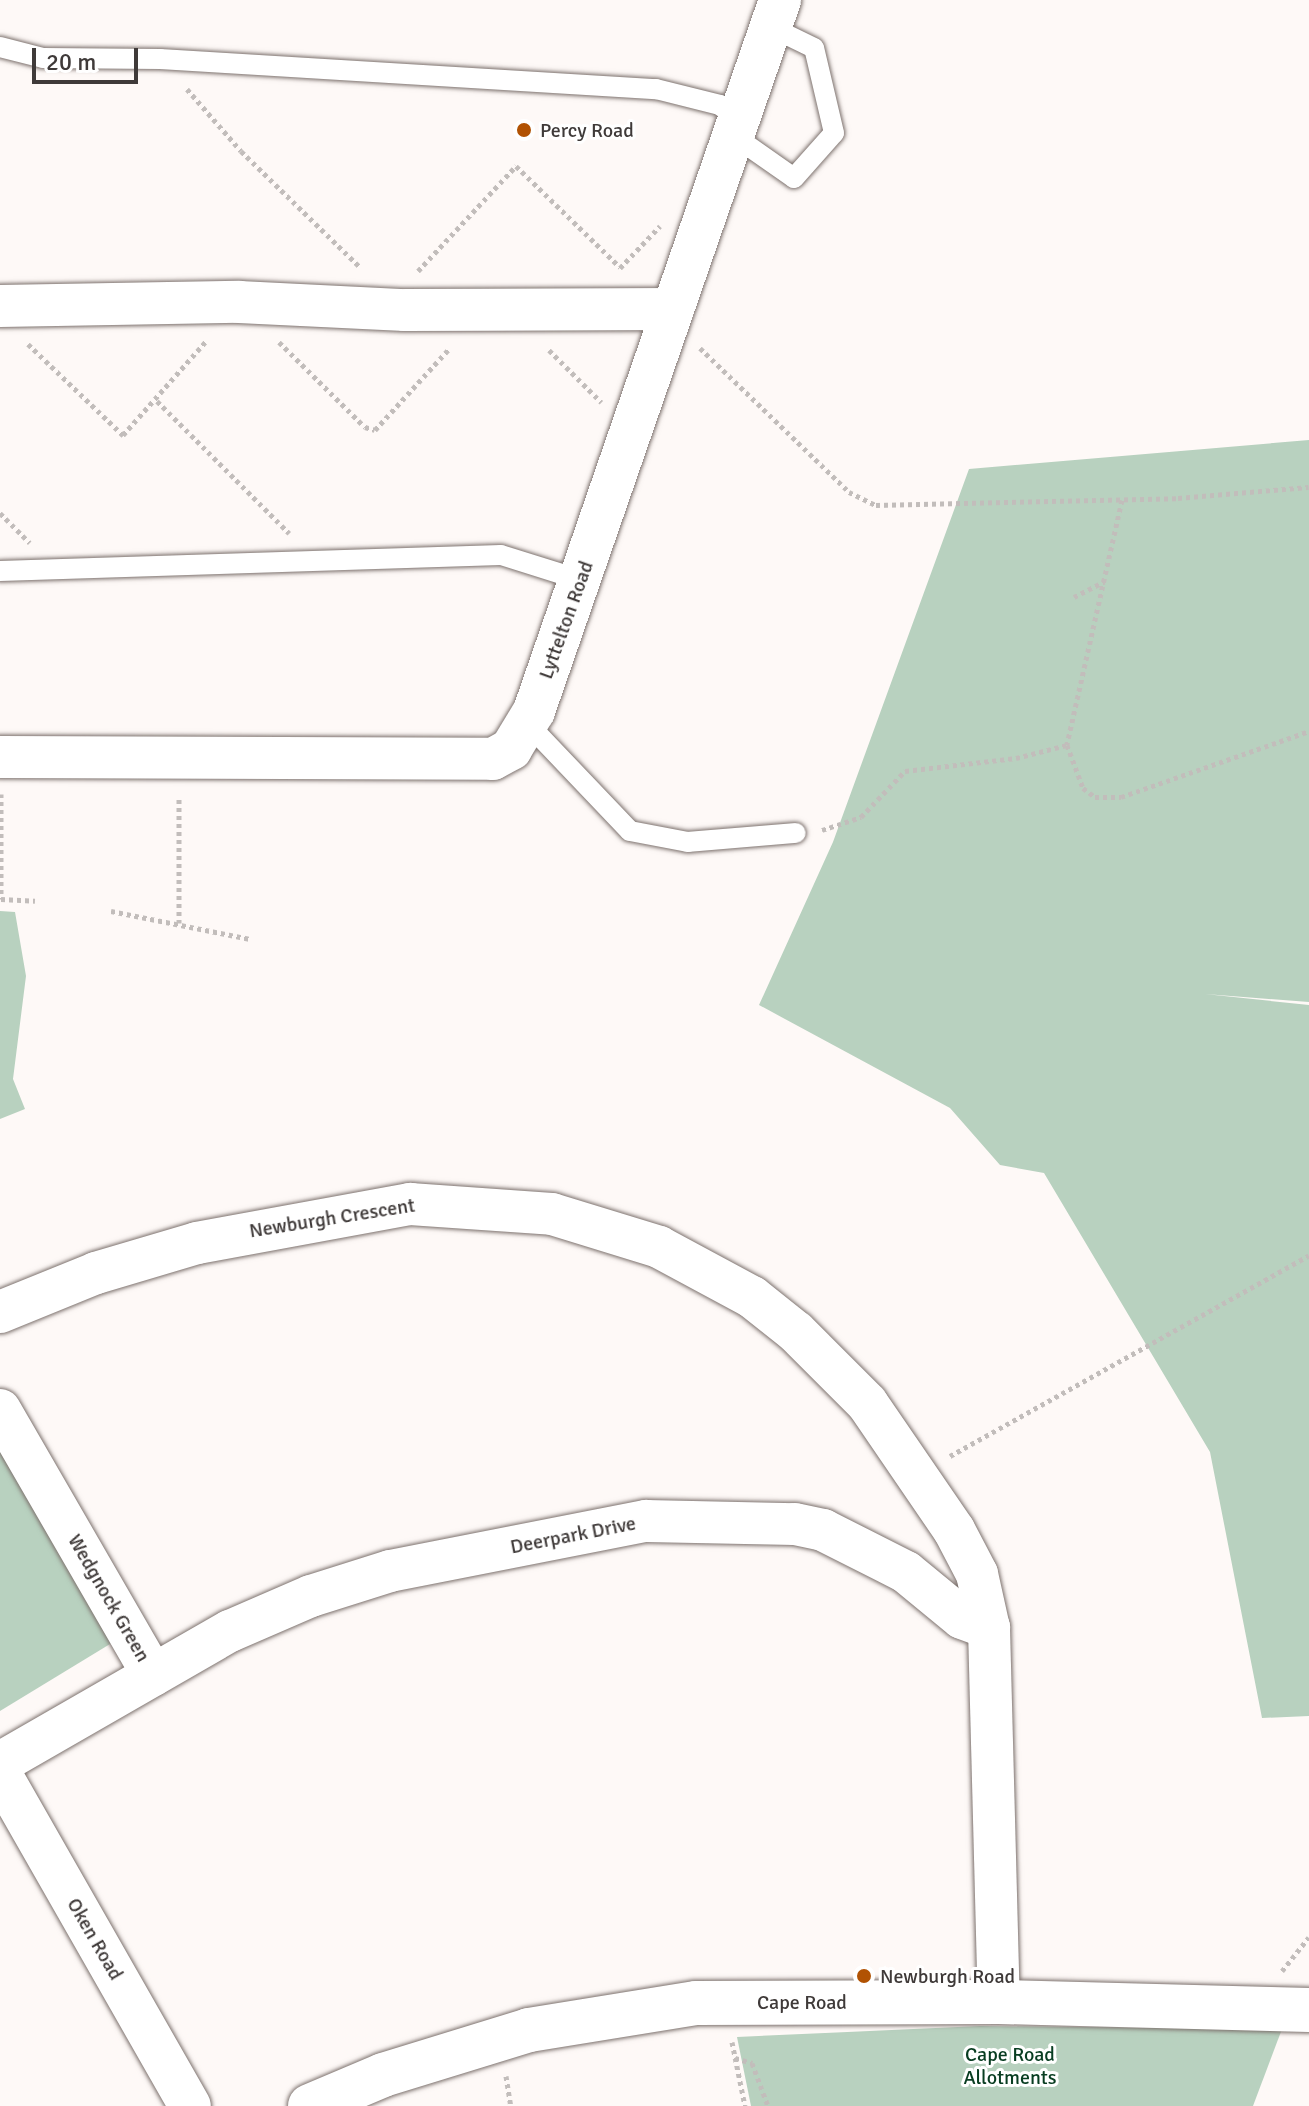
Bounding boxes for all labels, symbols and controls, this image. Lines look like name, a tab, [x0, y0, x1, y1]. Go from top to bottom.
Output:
scale bar	[36, 32, 142, 82]
text: 20 m	[46, 47, 96, 77]
place label: Percy Road	[540, 118, 634, 142]
marker: Percy Road	[515, 121, 533, 139]
street label: Lyttelton Road	[534, 558, 598, 682]
street label: Newburgh Crescent	[247, 1193, 417, 1243]
street label: Deerpark Drive	[508, 1511, 638, 1559]
street label: Wedgnock Green	[63, 1530, 155, 1666]
street label: Oken Road	[62, 1894, 128, 1984]
place label: Newburgh Road	[880, 1964, 1015, 1988]
marker: Newburgh Road	[855, 1967, 873, 1985]
street label: Cape Road	[757, 1990, 847, 2014]
park label: Cape Road Allotments	[963, 2042, 1057, 2089]

